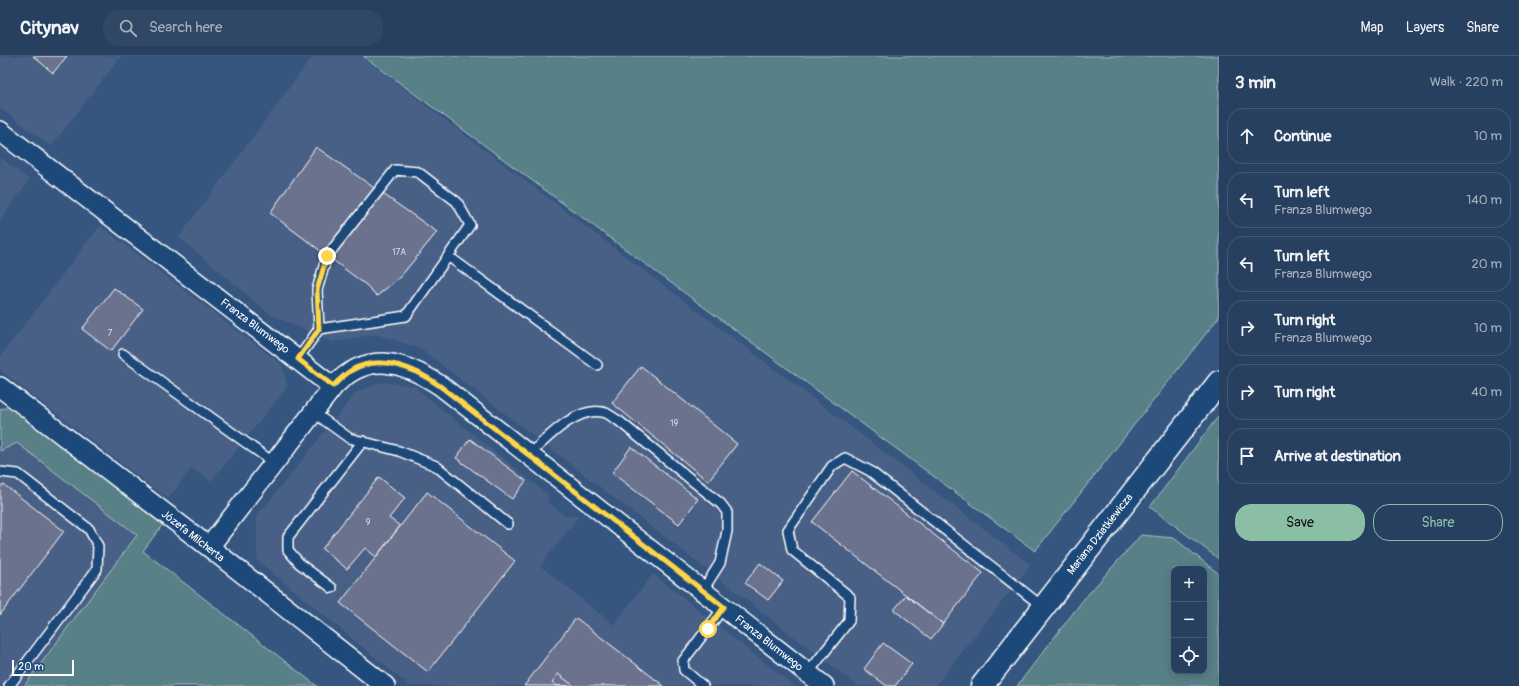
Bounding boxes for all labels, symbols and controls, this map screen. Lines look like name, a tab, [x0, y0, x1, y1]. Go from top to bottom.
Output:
search box	[103, 10, 383, 46]
text: Citynav	[20, 16, 79, 40]
icon: search	[117, 17, 139, 39]
text: Search here	[149, 18, 222, 37]
text: Map	[1361, 19, 1384, 36]
text: Layers	[1406, 19, 1444, 36]
text: Share	[1466, 19, 1499, 36]
text: 3 min	[1235, 72, 1276, 93]
text: Walk · 220 m	[1430, 74, 1503, 90]
icon: ahead	[1236, 125, 1258, 147]
text: Continue	[1274, 127, 1332, 146]
text: 10 m	[1474, 128, 1502, 144]
text: Turn left	[1274, 183, 1330, 202]
icon: left	[1236, 189, 1258, 211]
text: 140 m	[1466, 192, 1502, 208]
text: Franza Blumwego	[1274, 202, 1372, 218]
route end	[318, 247, 336, 265]
house number: 17A	[392, 247, 406, 258]
text: Turn left	[1274, 247, 1330, 266]
icon: left	[1236, 253, 1258, 275]
text: 20 m	[1471, 256, 1502, 272]
text: Franza Blumwego	[1274, 266, 1372, 282]
street label: Franza Blumwego	[218, 296, 292, 356]
text: Turn right	[1274, 311, 1335, 330]
icon: right	[1236, 317, 1258, 339]
text: 10 m	[1474, 320, 1502, 336]
house number: 7	[108, 328, 113, 339]
text: Franza Blumwego	[1274, 330, 1372, 346]
icon: right	[1236, 381, 1258, 403]
text: Turn right	[1274, 383, 1335, 402]
text: 40 m	[1471, 384, 1502, 400]
house number: 19	[670, 418, 678, 429]
icon: arrive	[1236, 445, 1258, 467]
text: Arrive at destination	[1274, 447, 1401, 466]
street label: Mariana Dziatkiewicza	[1064, 491, 1136, 577]
button: Save	[1235, 504, 1365, 541]
button: Share	[1373, 504, 1503, 541]
street label: Józefa Milcherta	[159, 507, 227, 565]
house number: 9	[366, 517, 371, 528]
map controls	[1171, 566, 1207, 674]
button: +	[1171, 566, 1207, 602]
button: −	[1171, 602, 1207, 638]
street label: Franza Blumwego	[732, 612, 806, 674]
route start	[699, 620, 717, 638]
button: locate	[1171, 638, 1207, 674]
scale bar	[12, 658, 74, 677]
text: 20 m	[18, 660, 44, 673]

